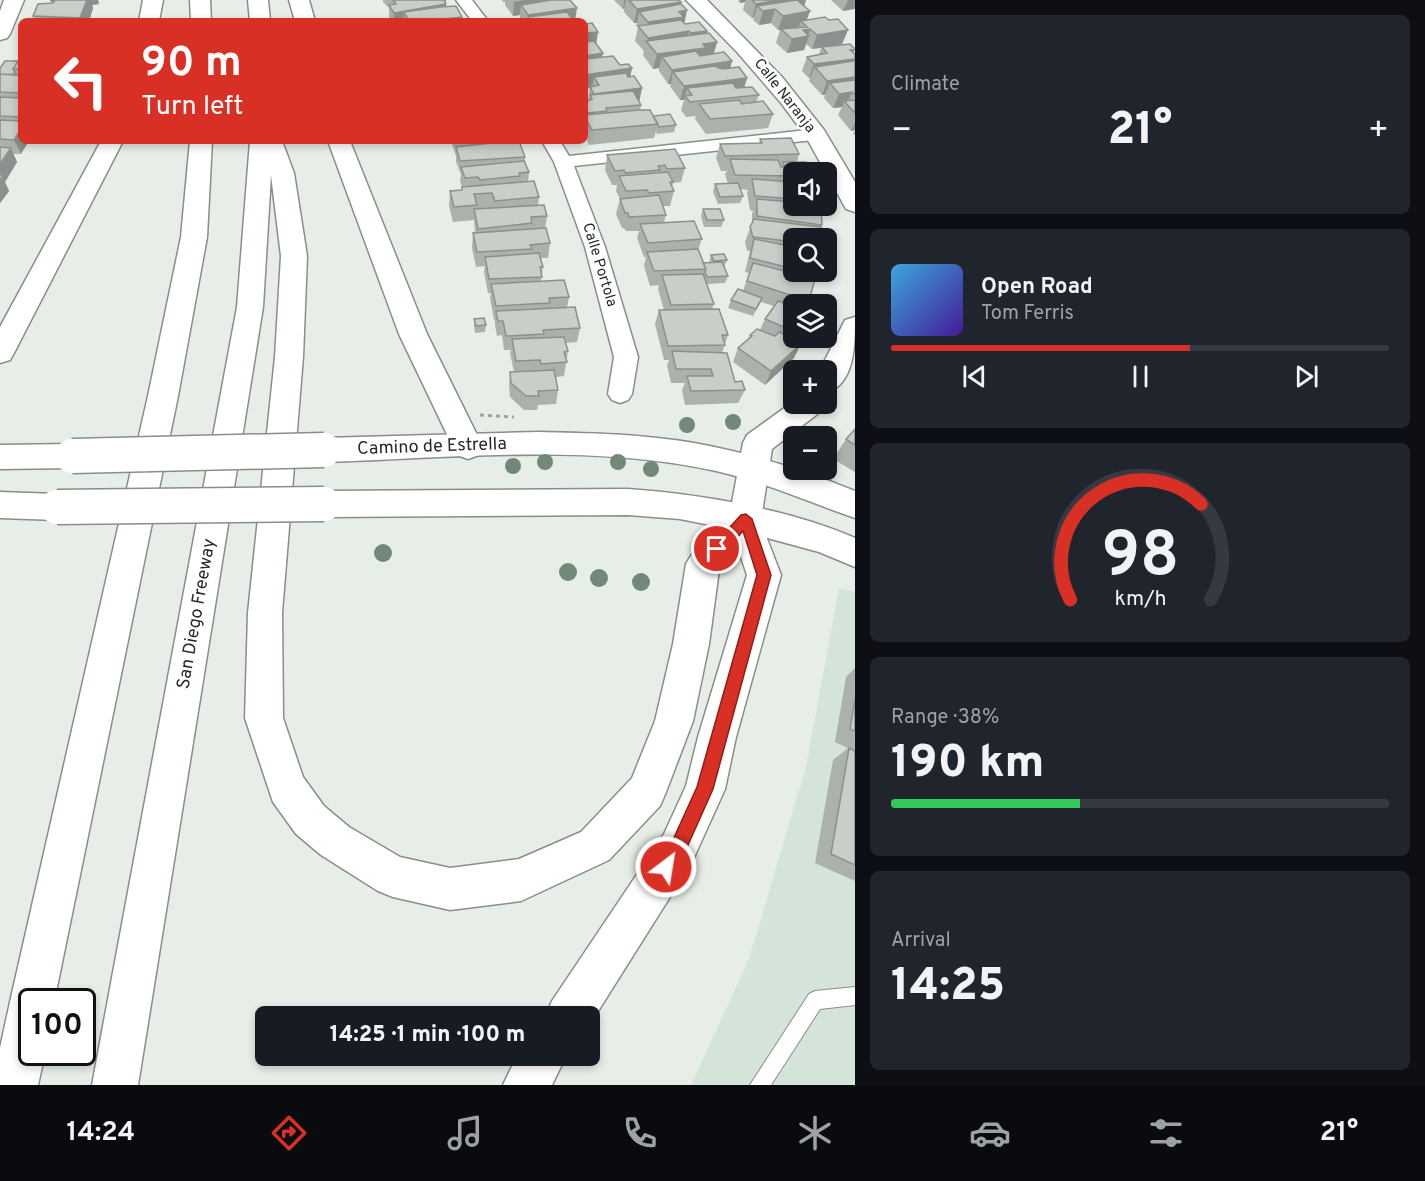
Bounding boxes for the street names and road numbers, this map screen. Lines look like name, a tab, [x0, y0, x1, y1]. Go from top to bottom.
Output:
street label: Calle Naranja	[749, 55, 819, 137]
street label: Calle Portola	[577, 221, 621, 309]
street label: Camino de Estrella	[357, 433, 507, 461]
street label: San Diego Freeway	[172, 537, 222, 691]

